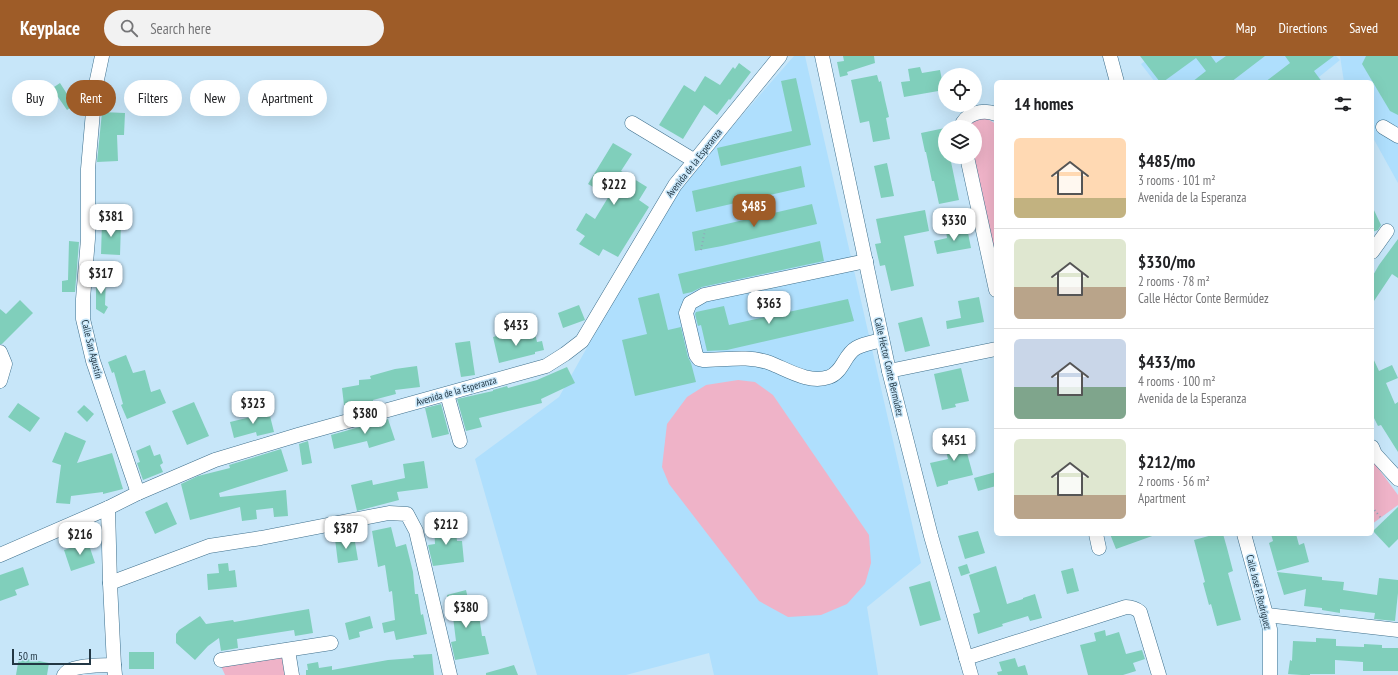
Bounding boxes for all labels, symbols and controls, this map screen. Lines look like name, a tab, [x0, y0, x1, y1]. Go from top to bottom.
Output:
search box	[104, 10, 384, 46]
text: Keyplace	[20, 16, 80, 40]
icon: search	[118, 17, 140, 39]
text: Search here	[150, 19, 211, 38]
text: Map	[1236, 19, 1256, 37]
text: Directions	[1278, 19, 1327, 37]
text: Saved	[1349, 19, 1378, 37]
map controls	[938, 68, 982, 164]
button: locate	[938, 68, 982, 112]
chip: Buy	[12, 80, 58, 116]
chip: Rent	[66, 80, 116, 116]
chip: Filters	[124, 80, 182, 116]
chip: New	[190, 80, 240, 116]
chip: Apartment	[248, 80, 327, 116]
text: 14 homes	[1014, 93, 1073, 115]
icon: filters	[1332, 93, 1354, 115]
button: layers	[938, 120, 982, 164]
street label: Avenida de la Esperanza	[663, 126, 725, 200]
text: $485/mo	[1138, 150, 1195, 172]
icon: home	[1046, 154, 1094, 202]
pin: $222	[590, 172, 638, 206]
text: 3 rooms · 101 m²	[1138, 172, 1216, 189]
text: $222	[602, 176, 626, 193]
text: Avenida de la Esperanza	[1138, 189, 1246, 206]
pin: $485	[730, 194, 778, 228]
text: $485	[742, 198, 766, 215]
pin: $381	[87, 204, 135, 238]
text: $381	[99, 208, 123, 225]
pin: $330	[930, 208, 978, 242]
text: $330	[942, 212, 966, 229]
text: $330/mo	[1138, 251, 1195, 273]
icon: home	[1046, 255, 1094, 303]
pin: $317	[77, 261, 125, 295]
text: $317	[89, 265, 113, 282]
text: 2 rooms · 78 m²	[1138, 273, 1210, 290]
text: Calle Héctor Conte Bermúdez	[1138, 290, 1269, 307]
pin: $363	[745, 291, 793, 325]
text: $363	[757, 295, 781, 312]
pin: $433	[492, 313, 540, 347]
text: $433	[504, 317, 528, 334]
street label: Calle Héctor Conte Bermúdez	[871, 317, 907, 418]
street label: Calle San Agustín	[78, 318, 106, 380]
text: $433/mo	[1138, 351, 1195, 373]
icon: home	[1046, 355, 1094, 403]
street label: Avenida de la Esperanza	[414, 373, 498, 409]
text: 4 rooms · 100 m²	[1138, 373, 1216, 390]
text: Avenida de la Esperanza	[1138, 390, 1246, 407]
pin: $323	[229, 391, 277, 425]
text: $323	[241, 395, 265, 412]
pin: $380	[341, 401, 389, 435]
text: $380	[353, 405, 377, 422]
pin: $451	[930, 428, 978, 462]
text: $451	[942, 432, 966, 449]
text: $212/mo	[1138, 451, 1195, 473]
icon: home	[1046, 455, 1094, 503]
text: 2 rooms · 56 m²	[1138, 473, 1210, 490]
text: Apartment	[1138, 490, 1186, 507]
pin: $212	[422, 512, 470, 546]
pin: $387	[322, 516, 370, 550]
text: $212	[434, 516, 458, 533]
text: $387	[334, 520, 358, 537]
pin: $216	[56, 522, 104, 556]
text: $216	[68, 526, 92, 543]
street label: Calle José P. Rodríguez	[1243, 553, 1275, 631]
pin: $380	[442, 595, 490, 629]
text: $380	[454, 599, 478, 616]
scale bar	[12, 647, 91, 666]
text: 50 m	[18, 649, 37, 663]

